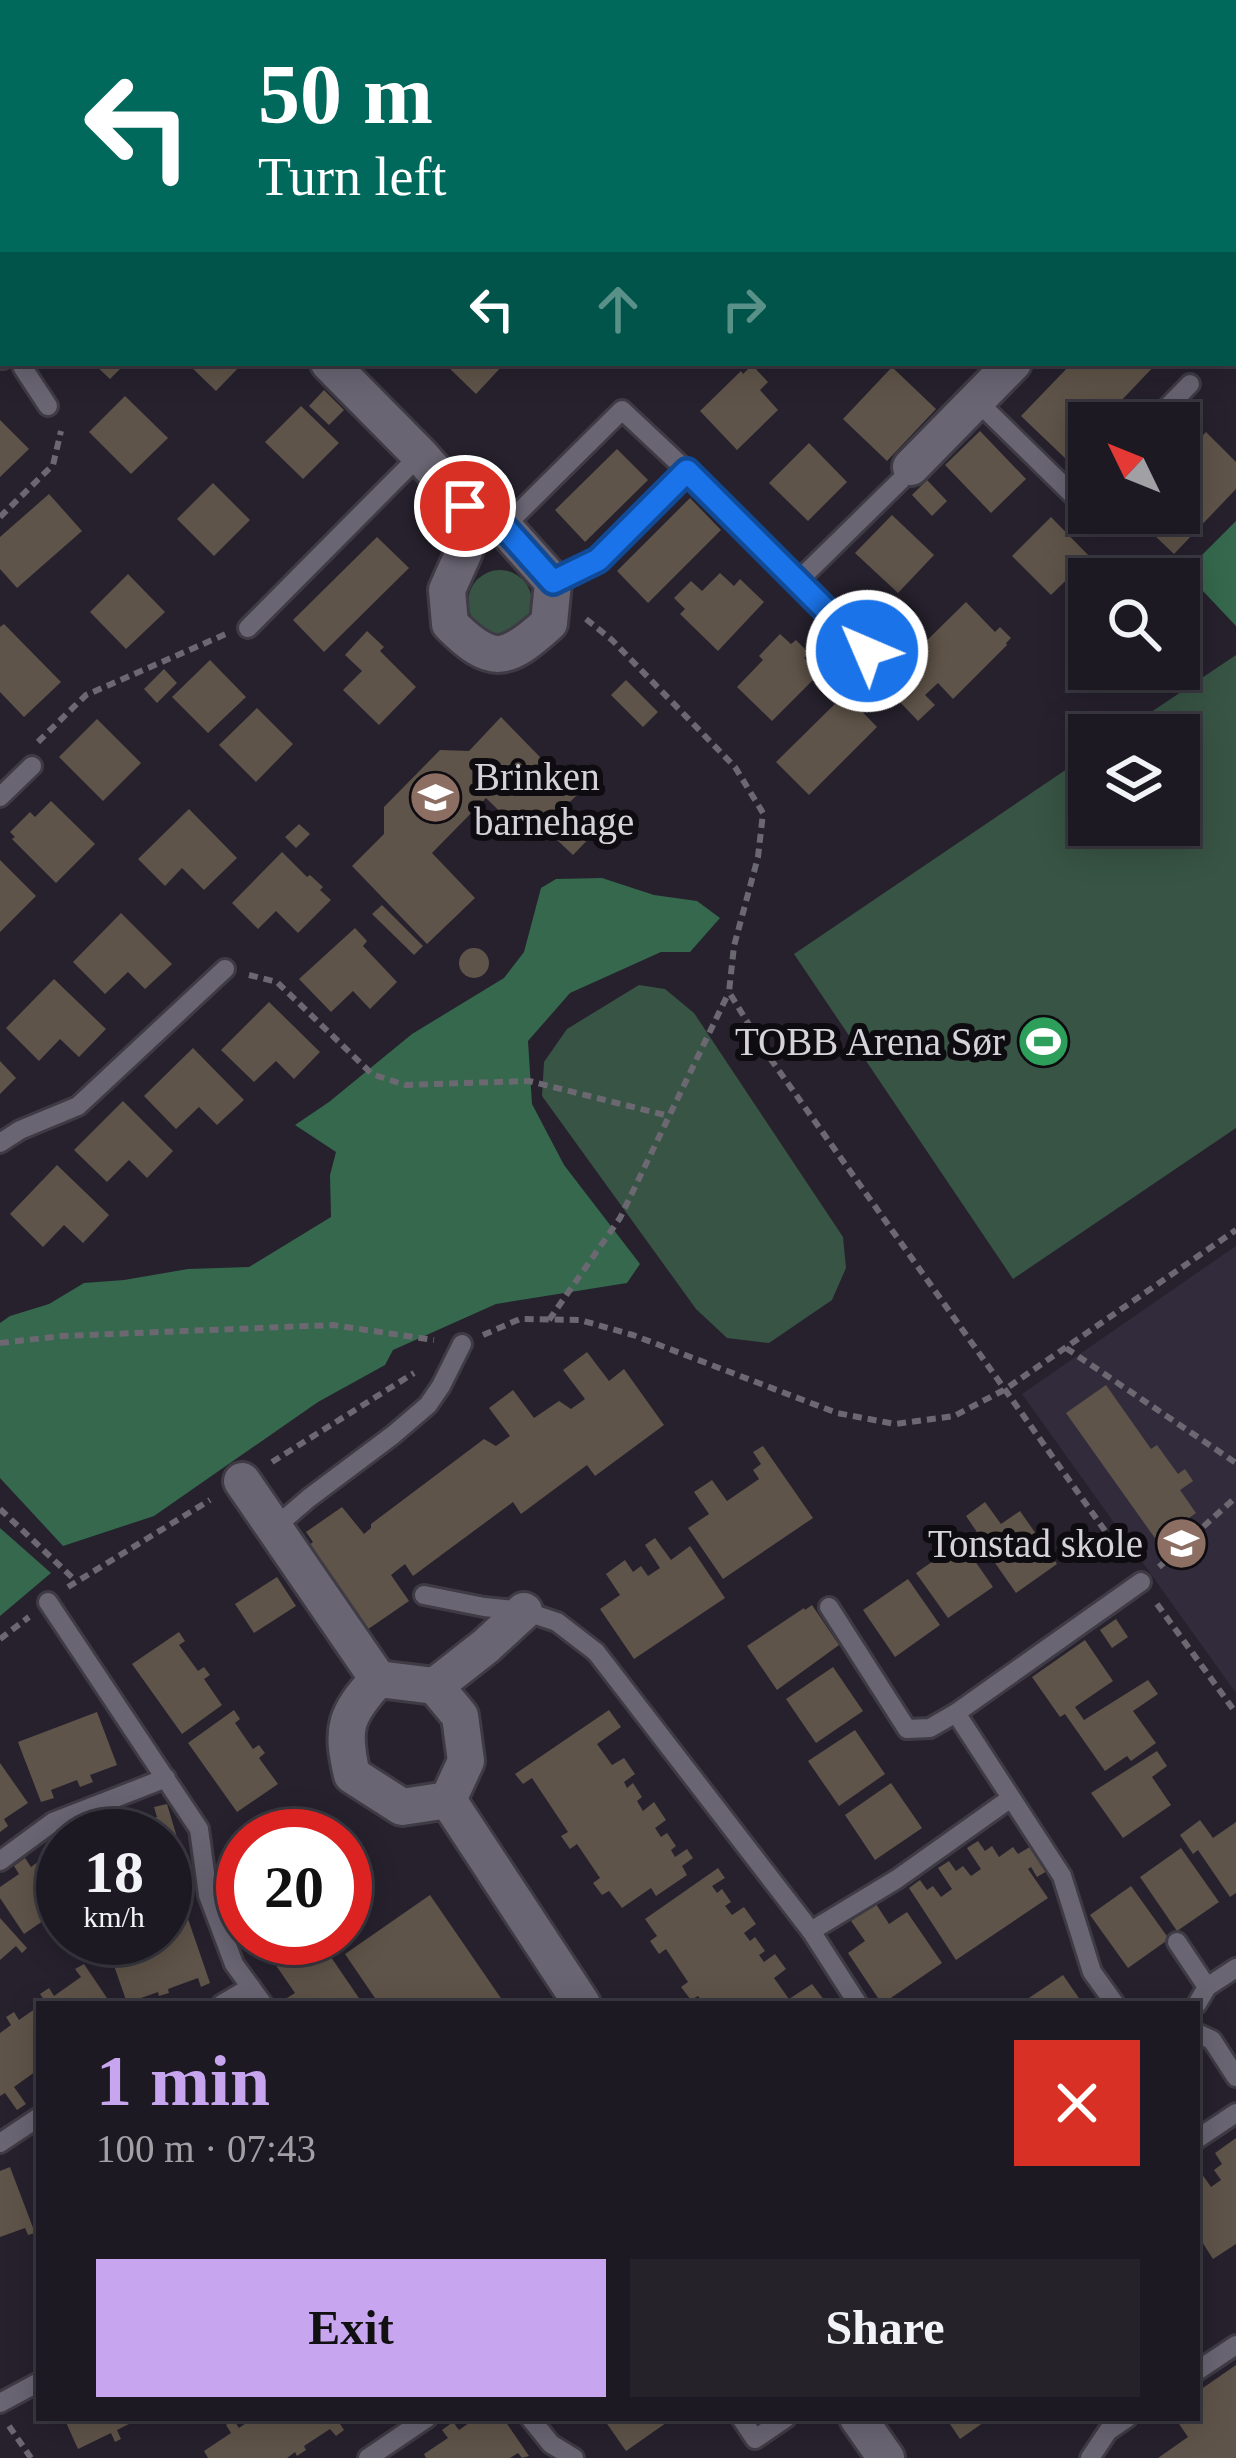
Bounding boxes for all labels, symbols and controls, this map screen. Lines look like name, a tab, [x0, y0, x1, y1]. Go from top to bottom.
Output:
icon: left	[60, 48, 216, 204]
text: 50 m	[258, 48, 433, 141]
text: Turn left	[258, 147, 447, 207]
icon: left	[459, 276, 525, 342]
icon: ahead	[585, 276, 651, 342]
icon: right	[711, 276, 777, 342]
north arrow	[1068, 402, 1200, 534]
map controls	[1068, 402, 1200, 846]
pin	[414, 455, 516, 557]
icon: arrive	[432, 473, 498, 539]
button: search	[1068, 558, 1200, 690]
position arrow	[804, 588, 930, 714]
button: layers	[1068, 714, 1200, 846]
place label: Brinken barnehage	[474, 755, 634, 844]
school or university icon: Brinken barnehage	[407, 770, 463, 826]
sports icon: TOBB Arena Sør	[1016, 1013, 1072, 1069]
place label: TOBB Arena Sør	[735, 1020, 1005, 1063]
school or university icon: Tonstad skole	[1154, 1515, 1210, 1571]
place label: Tonstad skole	[928, 1522, 1143, 1565]
speed limit sign: 20	[216, 1809, 372, 1965]
text: 18	[84, 1839, 144, 1905]
text: km/h	[83, 1900, 145, 1933]
button: close	[1014, 2040, 1140, 2166]
text: 1 min	[96, 2041, 270, 2121]
text: 100 m · 07:43	[96, 2127, 316, 2170]
button: Exit	[96, 2259, 606, 2397]
button: Share	[630, 2259, 1140, 2397]

